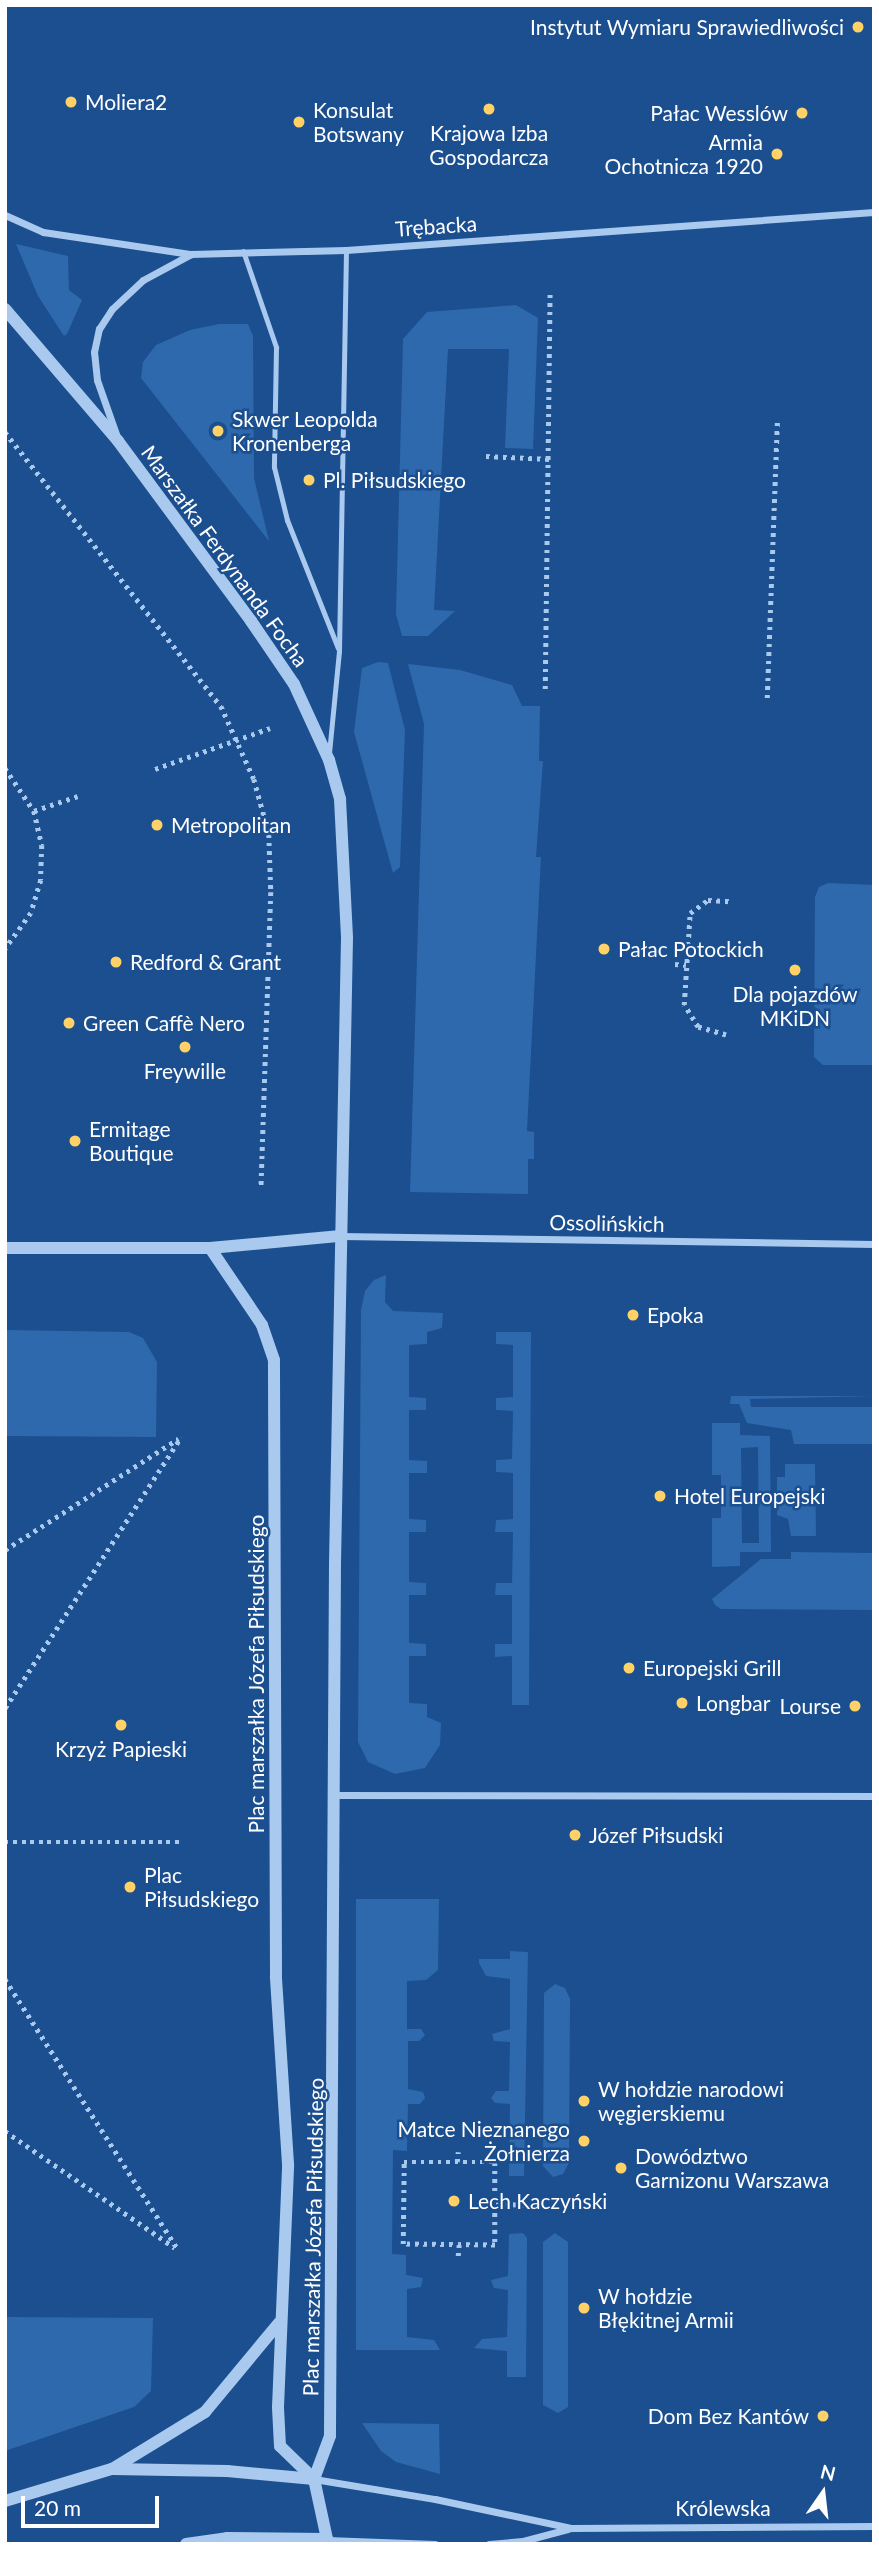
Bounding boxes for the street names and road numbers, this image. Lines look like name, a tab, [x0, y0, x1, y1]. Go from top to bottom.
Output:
street label: Trębacka	[394, 211, 478, 241]
street label: Marszałka Ferdynanda Focha	[136, 440, 314, 672]
street label: Ossolińskich	[549, 1209, 665, 1237]
street label: Plac marszałka Józefa Piłsudskiego	[243, 1514, 269, 1834]
street label: Plac marszałka Józefa Piłsudskiego	[298, 2077, 328, 2397]
street label: Królewska	[675, 2495, 771, 2521]

